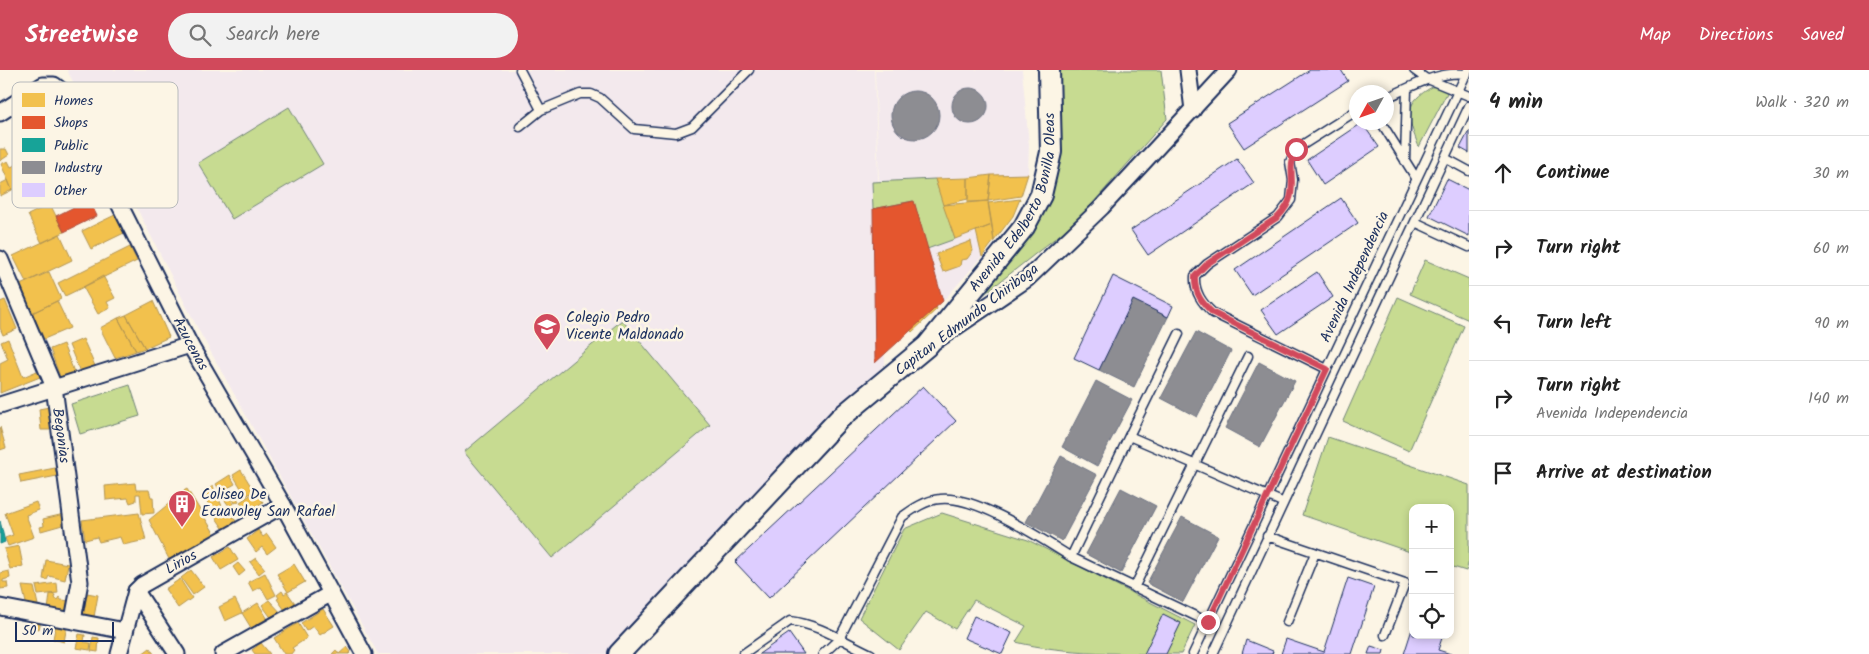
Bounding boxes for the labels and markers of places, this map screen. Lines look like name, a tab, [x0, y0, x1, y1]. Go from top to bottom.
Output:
place label: Colegio Pedro Vicente Maldonado	[566, 306, 684, 347]
school or university icon: Colegio Pedro Vicente Maldonado	[532, 312, 562, 351]
place label: Coliseo De Ecuavoley San Rafael	[201, 483, 336, 524]
building icon: Coliseo De Ecuavoley San Rafael	[167, 489, 197, 528]

